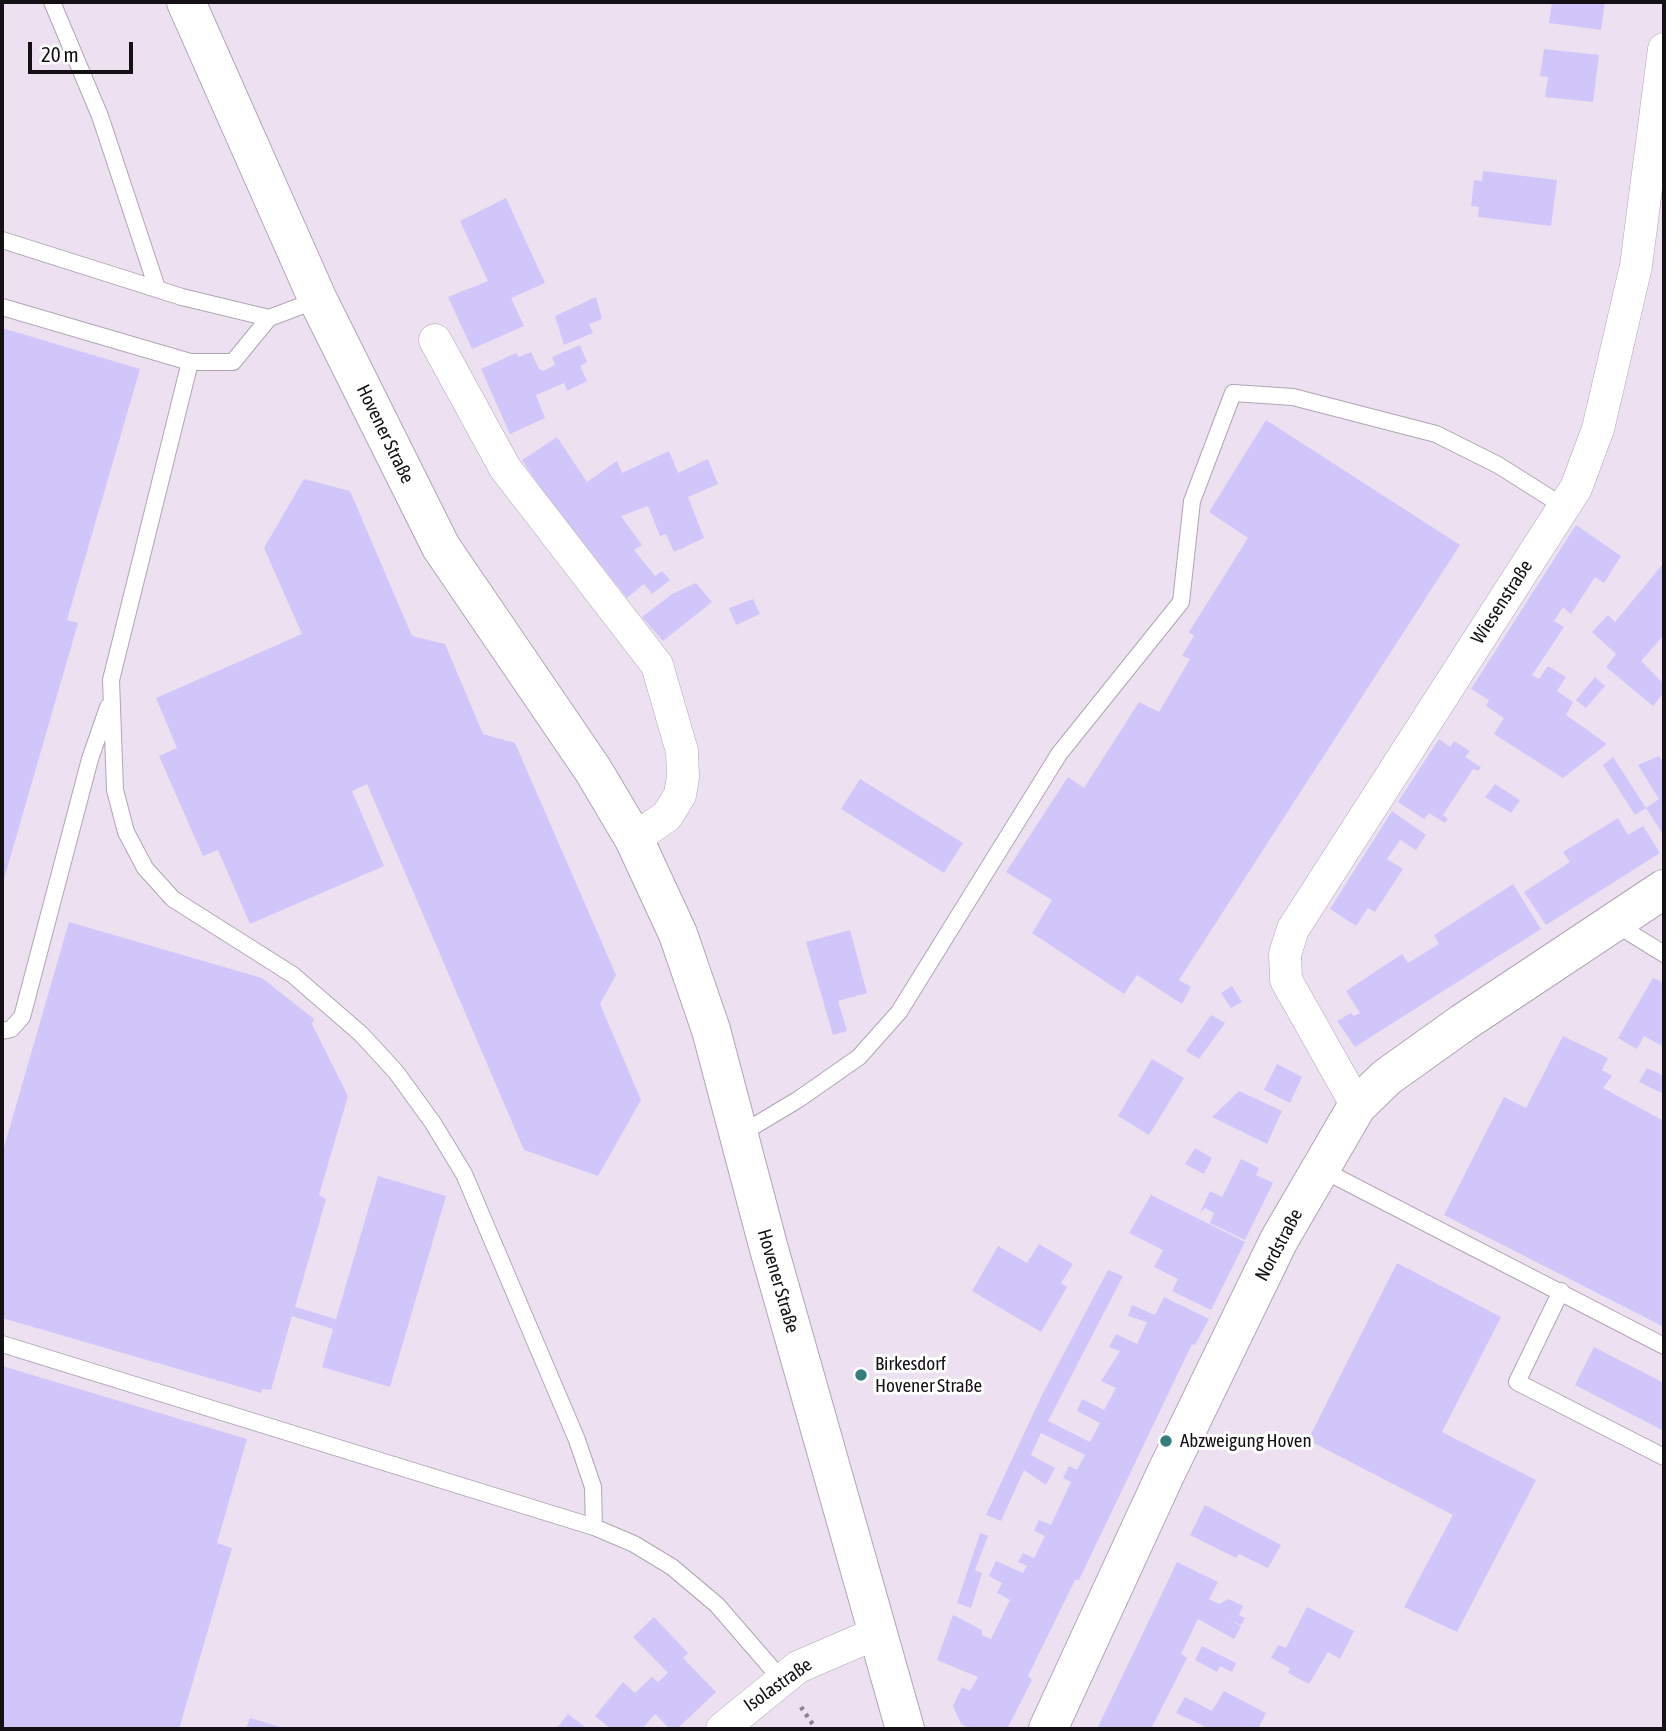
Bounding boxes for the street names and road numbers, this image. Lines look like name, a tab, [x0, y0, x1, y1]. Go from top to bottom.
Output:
street label: Hovener Straße	[351, 381, 419, 487]
street label: Wiesenstraße	[1467, 556, 1537, 648]
street label: Nordstraße	[1250, 1205, 1308, 1285]
street label: Hovener Straße	[752, 1226, 804, 1336]
street label: Isolastraße	[739, 1653, 817, 1717]

